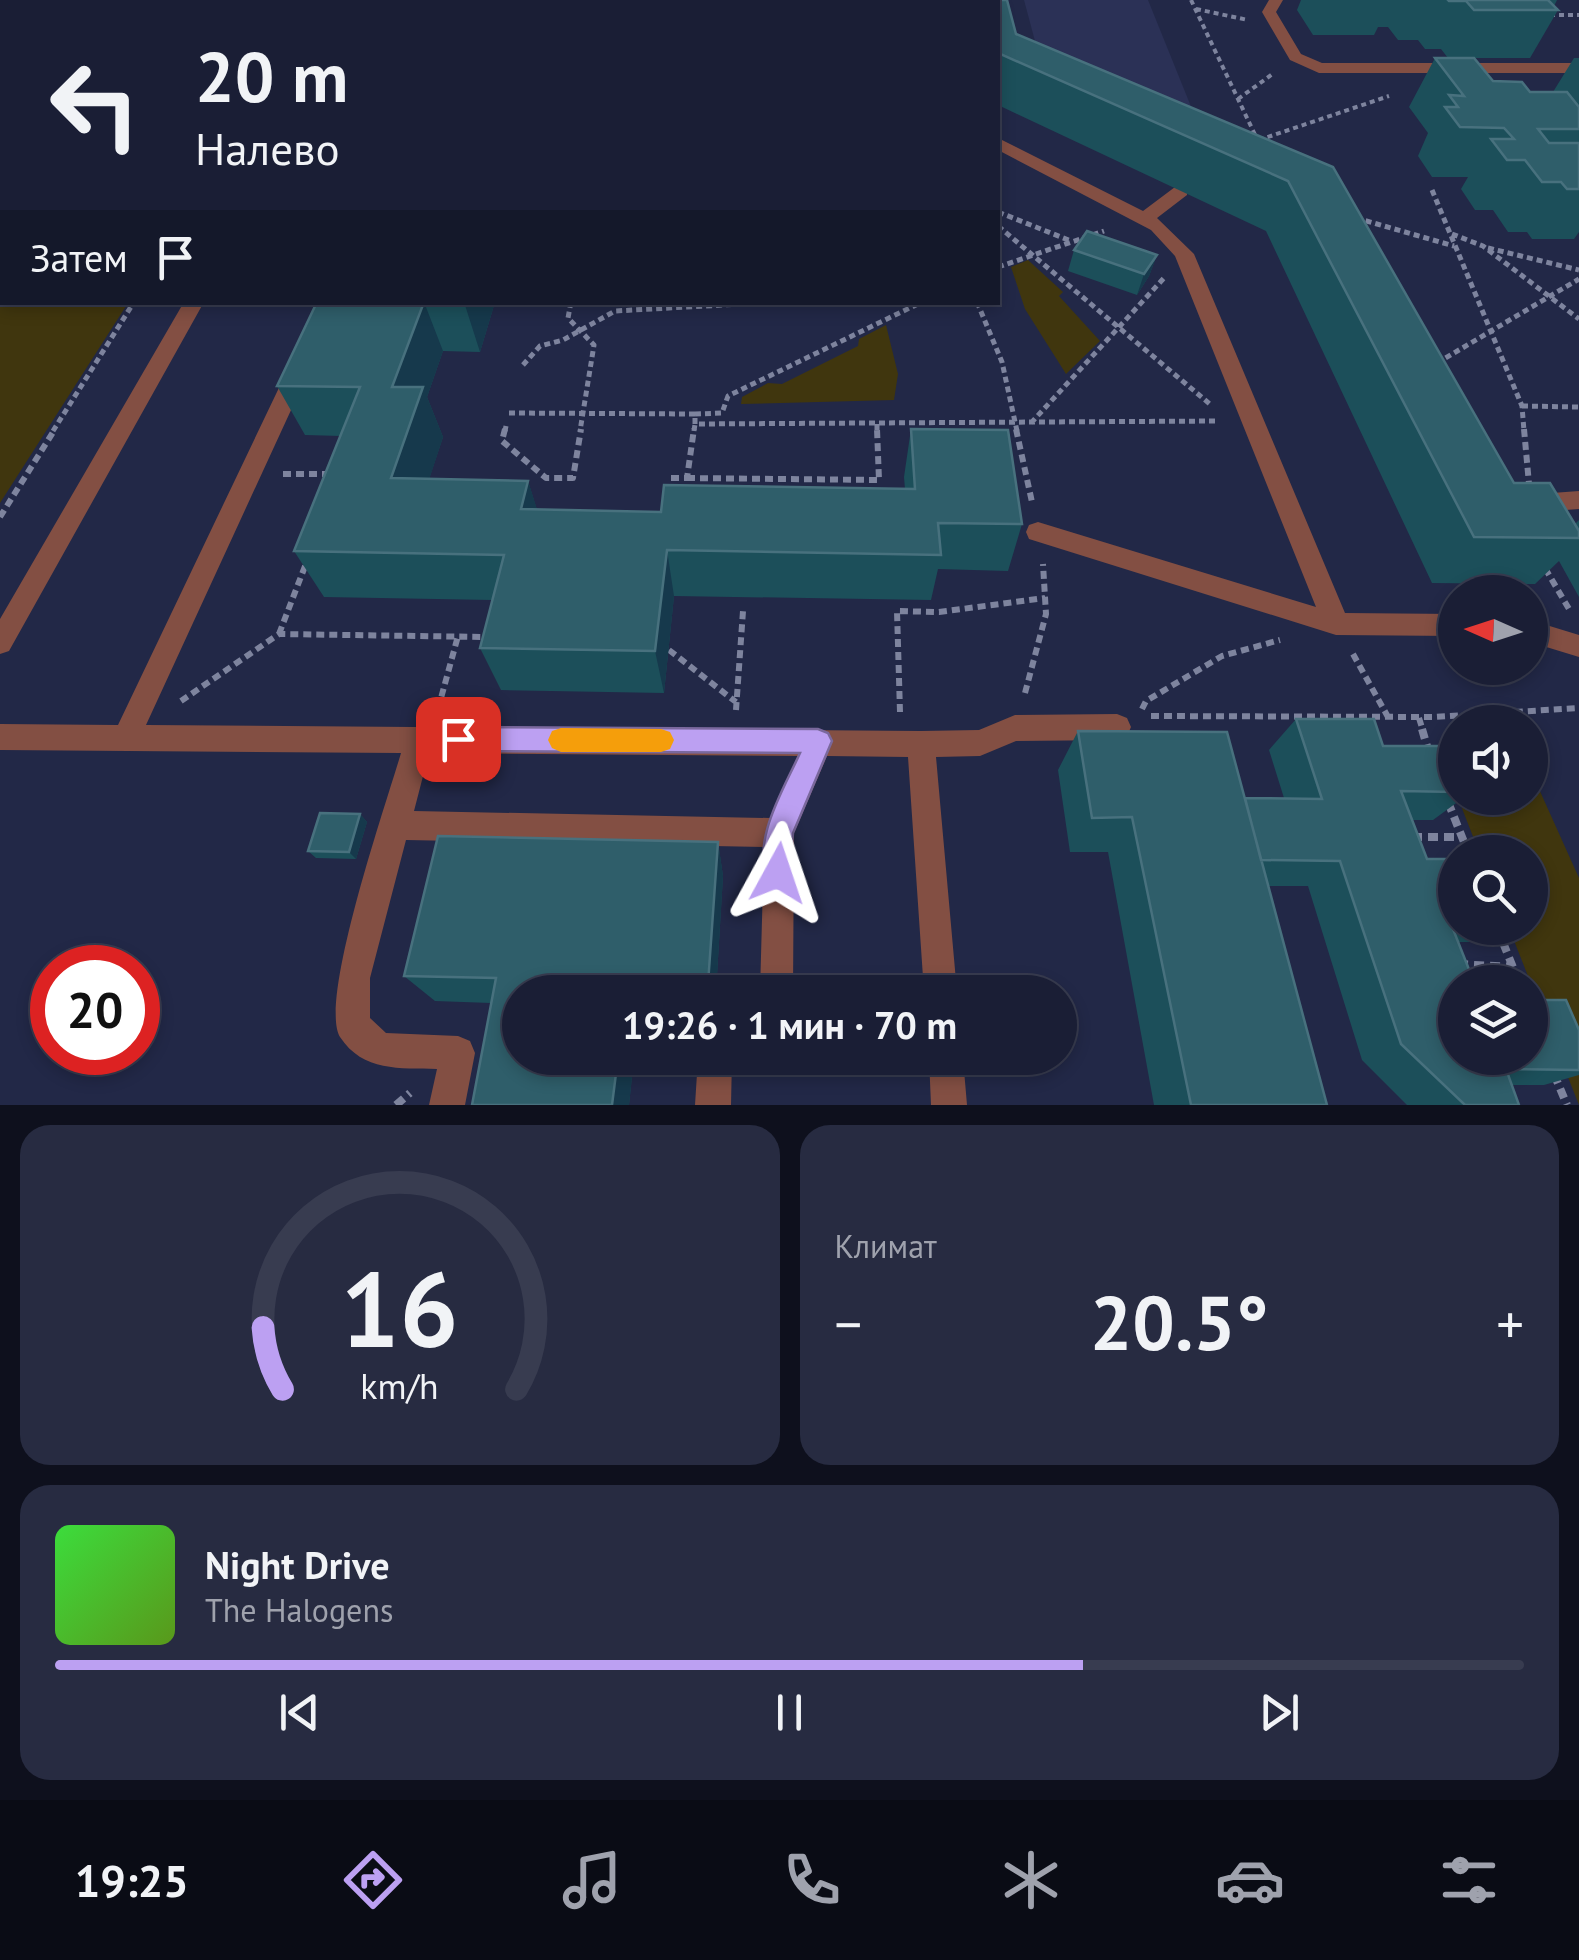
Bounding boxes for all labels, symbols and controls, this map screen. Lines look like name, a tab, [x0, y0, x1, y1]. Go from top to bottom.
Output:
text: 20 m	[195, 31, 348, 121]
icon: left	[30, 40, 160, 170]
text: Налево	[195, 119, 340, 177]
icon: arrive	[148, 230, 203, 285]
text: Затем	[30, 233, 128, 282]
north arrow	[1438, 575, 1548, 685]
map controls	[1438, 575, 1548, 1075]
pin	[416, 697, 501, 782]
button: sound	[1438, 705, 1548, 815]
icon: arrive	[431, 712, 486, 767]
position arrow	[726, 821, 830, 925]
button: search	[1438, 835, 1548, 945]
speed limit sign: 20	[30, 945, 160, 1075]
button: layers	[1438, 965, 1548, 1075]
text: 19:26 · 1 мин · 70 m	[622, 1000, 957, 1049]
text: Климат	[835, 1225, 937, 1267]
text: 16	[341, 1241, 459, 1376]
text: 20.5°	[1090, 1274, 1269, 1371]
text: −	[835, 1288, 862, 1359]
text: +	[1496, 1288, 1524, 1359]
text: km/h	[361, 1363, 439, 1409]
text: Night Drive	[205, 1540, 389, 1589]
text: The Halogens	[205, 1589, 393, 1631]
icon: previous	[272, 1685, 327, 1740]
icon: pause	[762, 1685, 817, 1740]
icon: next	[1252, 1685, 1307, 1740]
icon: directions	[338, 1845, 408, 1915]
icon: music	[557, 1845, 627, 1915]
icon: phone	[777, 1845, 847, 1915]
icon: climate	[996, 1845, 1066, 1915]
icon: car	[1215, 1845, 1285, 1915]
icon: filters	[1434, 1845, 1504, 1915]
text: 19:25	[75, 1851, 189, 1909]

